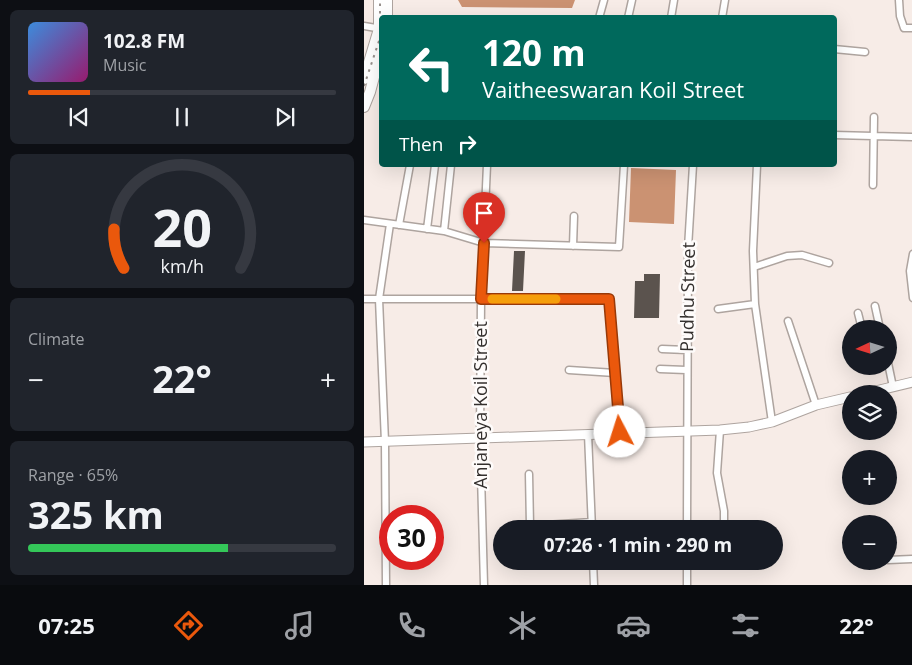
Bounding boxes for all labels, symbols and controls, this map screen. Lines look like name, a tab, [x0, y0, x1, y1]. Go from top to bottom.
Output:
text: 102.8 FM	[103, 28, 185, 54]
text: 120 m	[482, 29, 586, 76]
icon: left	[399, 35, 464, 100]
text: Music	[103, 54, 147, 76]
text: Vaitheeswaran Koil Street	[482, 74, 744, 104]
icon: previous	[65, 103, 93, 131]
icon: pause	[168, 103, 196, 131]
icon: next	[271, 103, 299, 131]
icon: right	[453, 130, 481, 158]
text: Then	[399, 131, 443, 157]
text: 20	[152, 191, 212, 262]
pin	[463, 192, 505, 243]
icon: arrive	[470, 199, 498, 227]
street label: Pudhu Street	[674, 242, 700, 352]
text: km/h	[160, 254, 204, 278]
north arrow	[842, 320, 896, 375]
map controls	[842, 320, 897, 570]
street label: Anjaneya Koil Street	[468, 321, 492, 489]
text: Climate	[28, 328, 85, 350]
text: 22°	[152, 352, 212, 404]
text: −	[28, 360, 44, 398]
text: +	[320, 360, 336, 398]
button: layers	[842, 385, 897, 440]
position arrow	[593, 405, 645, 457]
button: +	[842, 450, 897, 505]
text: Range · 65%	[28, 464, 118, 486]
text: 325 km	[28, 488, 164, 540]
speed limit sign: 30	[379, 505, 444, 570]
button: −	[842, 515, 897, 570]
text: 07:26 · 1 min · 290 m	[544, 532, 732, 558]
icon: directions	[171, 608, 206, 643]
icon: music	[282, 608, 317, 643]
icon: phone	[394, 608, 429, 643]
icon: climate	[505, 608, 540, 643]
icon: car	[616, 608, 651, 643]
icon: filters	[728, 608, 763, 643]
text: 07:25	[38, 610, 95, 640]
text: 22°	[839, 610, 874, 640]

